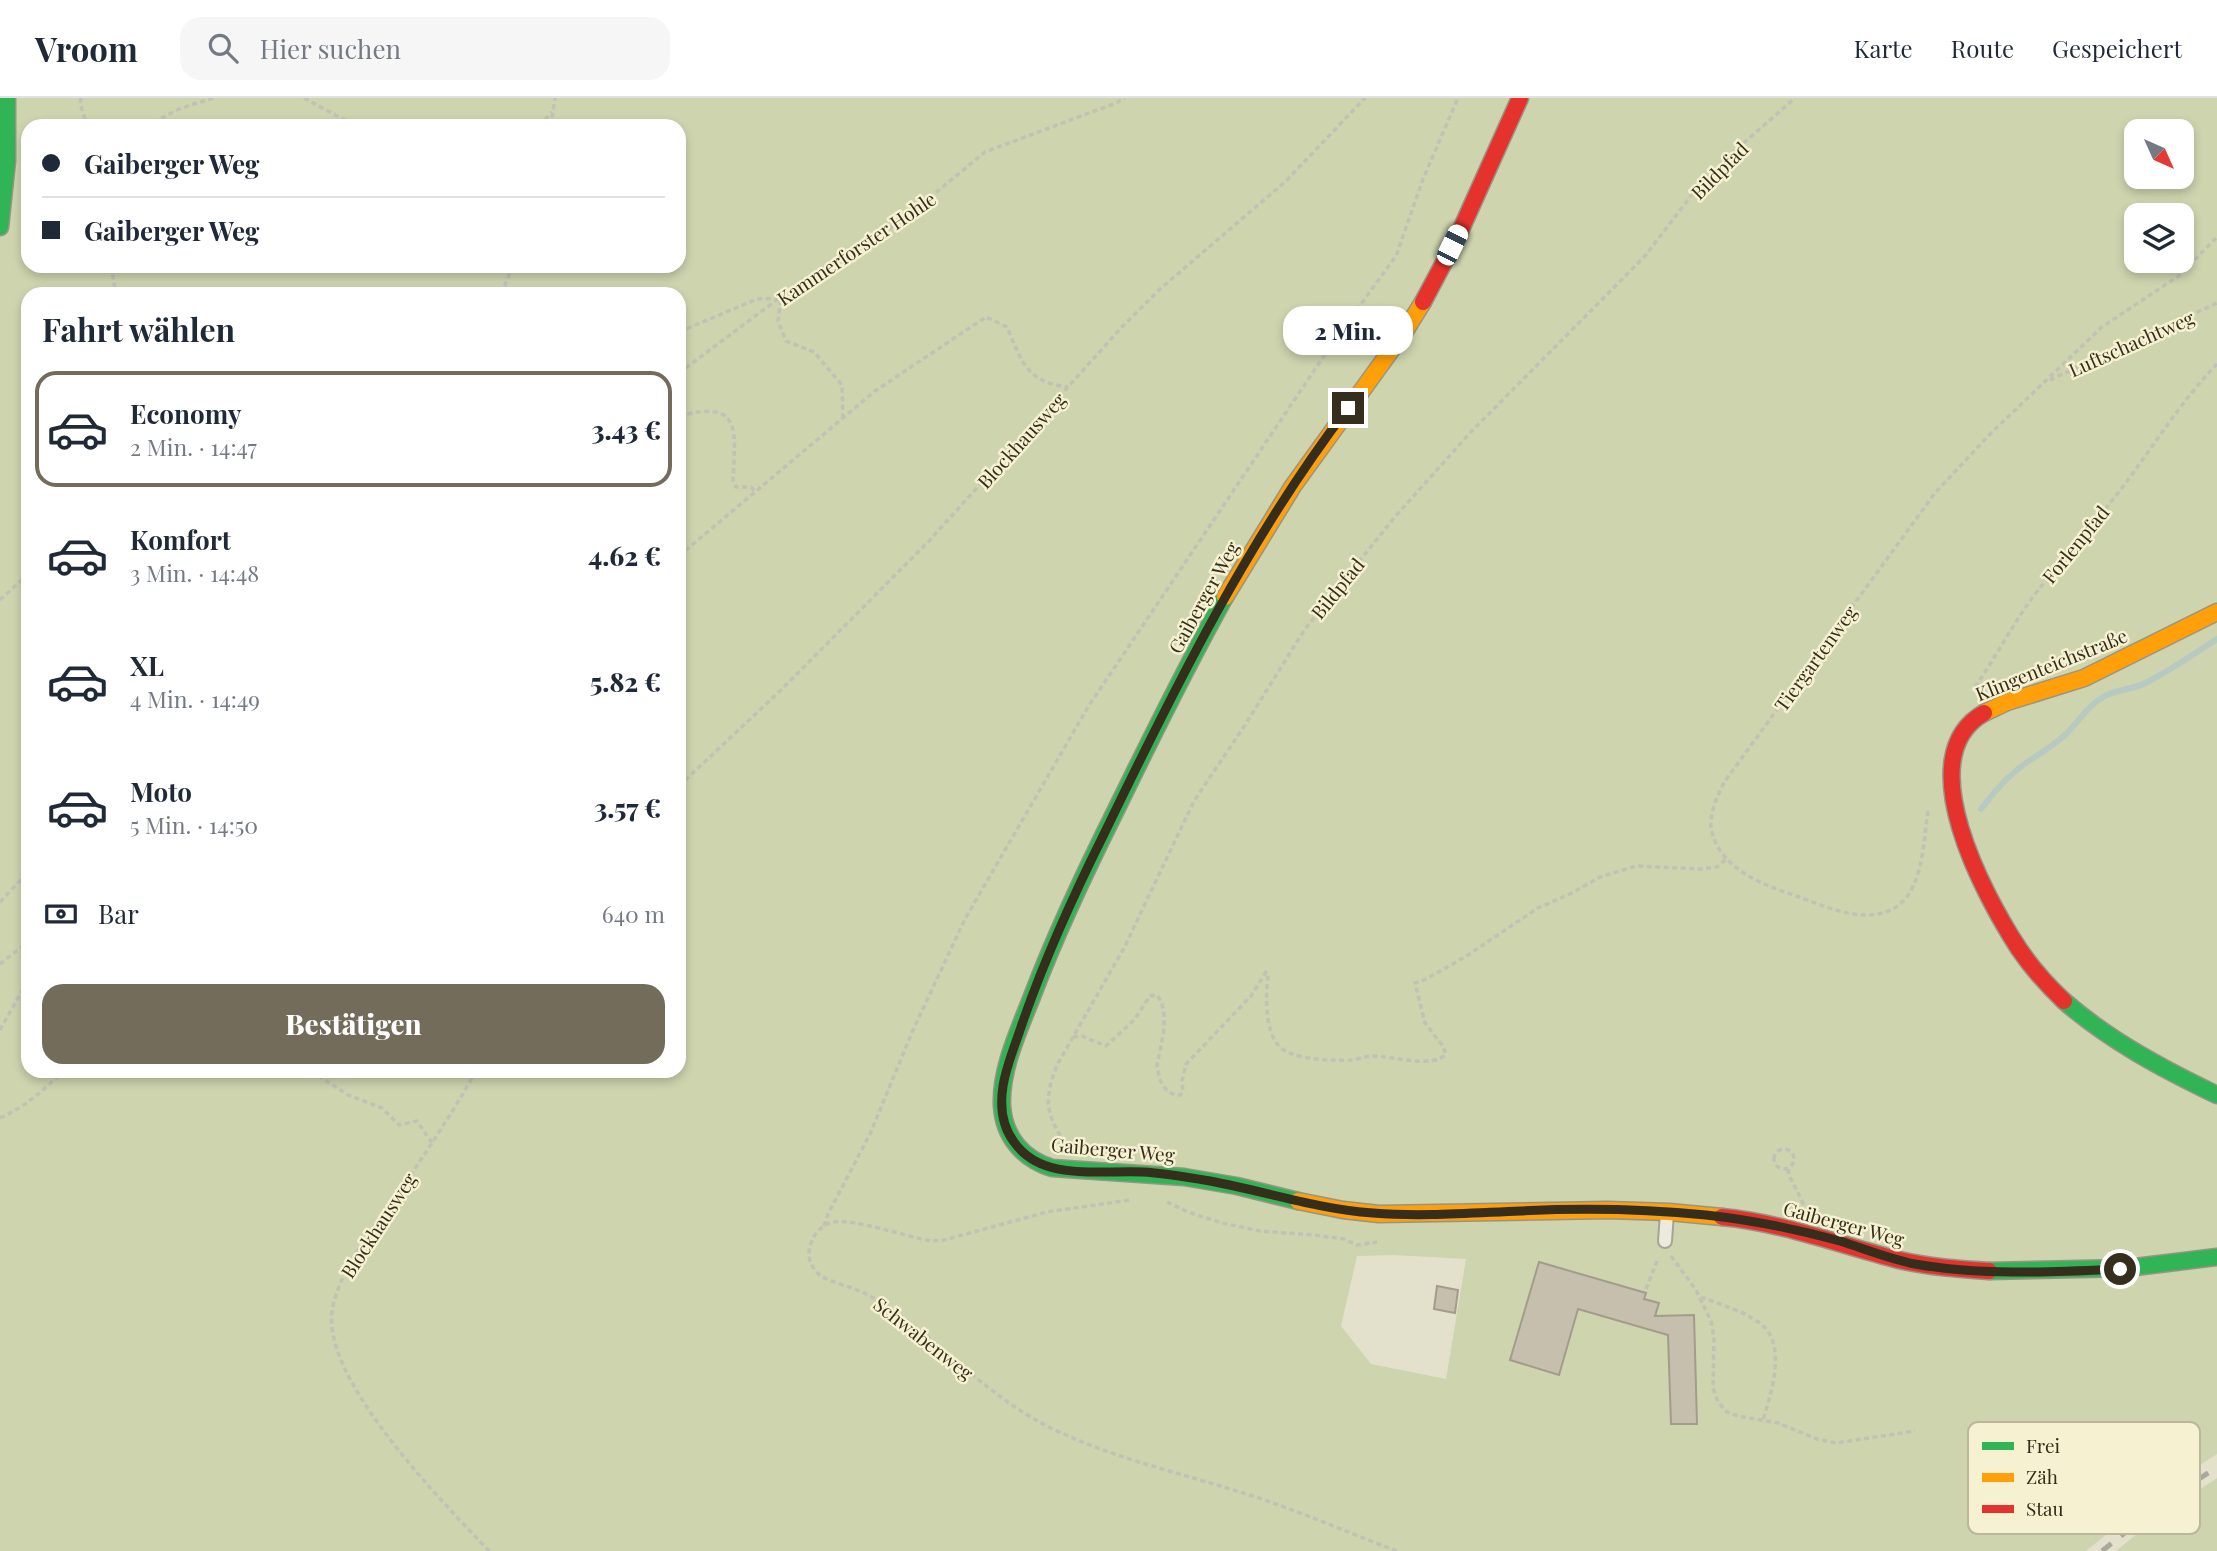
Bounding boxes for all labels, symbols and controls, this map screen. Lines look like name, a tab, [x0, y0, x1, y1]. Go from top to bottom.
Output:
search box	[180, 17, 670, 80]
text: Vroom	[35, 26, 138, 70]
icon: search	[204, 29, 242, 67]
text: Hier suchen	[260, 31, 401, 66]
text: Karte	[1854, 32, 1913, 64]
text: Route	[1951, 32, 2014, 64]
text: Gespeichert	[2052, 32, 2182, 64]
north arrow	[2124, 119, 2194, 189]
map controls	[2124, 119, 2194, 273]
street label: Bildpfad	[1685, 136, 1753, 204]
text: Gaiberger Weg	[84, 146, 259, 181]
street label: Kammerforster Hohle	[771, 185, 941, 311]
button: layers	[2124, 203, 2194, 273]
text: Gaiberger Weg	[84, 213, 259, 248]
car	[1434, 222, 1471, 268]
street label: Luftschachtweg	[2064, 304, 2198, 382]
callout: 2 Min.	[1283, 306, 1413, 356]
text: Fahrt wählen	[42, 307, 235, 350]
text: 2 Min.	[1314, 315, 1382, 346]
street label: Blockhausweg	[971, 386, 1071, 494]
route end	[1332, 392, 1364, 424]
text: Economy	[130, 396, 241, 431]
icon: car	[46, 398, 109, 461]
text: 3.43 €	[591, 412, 661, 447]
text: 2 Min. · 14:47	[130, 431, 257, 462]
street label: Forlenpfad	[2036, 500, 2114, 588]
text: Komfort	[130, 522, 231, 557]
icon: car	[46, 524, 109, 587]
street label: Gaiberger Weg	[1162, 536, 1244, 658]
text: 4.62 €	[588, 538, 661, 573]
street label: Bildpfad	[1304, 552, 1370, 624]
text: 3 Min. · 14:48	[130, 557, 259, 588]
street label: Tiergartenweg	[1768, 600, 1862, 716]
street label: Klingenteichstraße	[1971, 622, 2131, 706]
text: XL	[130, 648, 164, 683]
icon: car	[46, 650, 109, 713]
text: 5.82 €	[590, 664, 661, 699]
text: 4 Min. · 14:49	[130, 683, 260, 714]
text: Moto	[130, 774, 192, 809]
icon: car	[46, 776, 109, 839]
text: 3.57 €	[594, 790, 661, 825]
text: 5 Min. · 14:50	[130, 809, 258, 840]
icon: cash	[42, 895, 80, 933]
text: Bar	[98, 896, 139, 931]
text: 640 m	[602, 898, 665, 929]
button: Bestätigen	[42, 984, 665, 1064]
street label: Gaiberger Weg	[1050, 1131, 1176, 1167]
street label: Blockhausweg	[334, 1167, 422, 1283]
street label: Gaiberger Weg	[1781, 1194, 1907, 1252]
route start	[2104, 1253, 2136, 1285]
street label: Schwabenweg	[869, 1291, 979, 1385]
legend	[1968, 1422, 2200, 1534]
text: Frei	[2026, 1432, 2061, 1458]
text: Zäh	[2026, 1463, 2058, 1489]
text: Stau	[2026, 1495, 2064, 1521]

